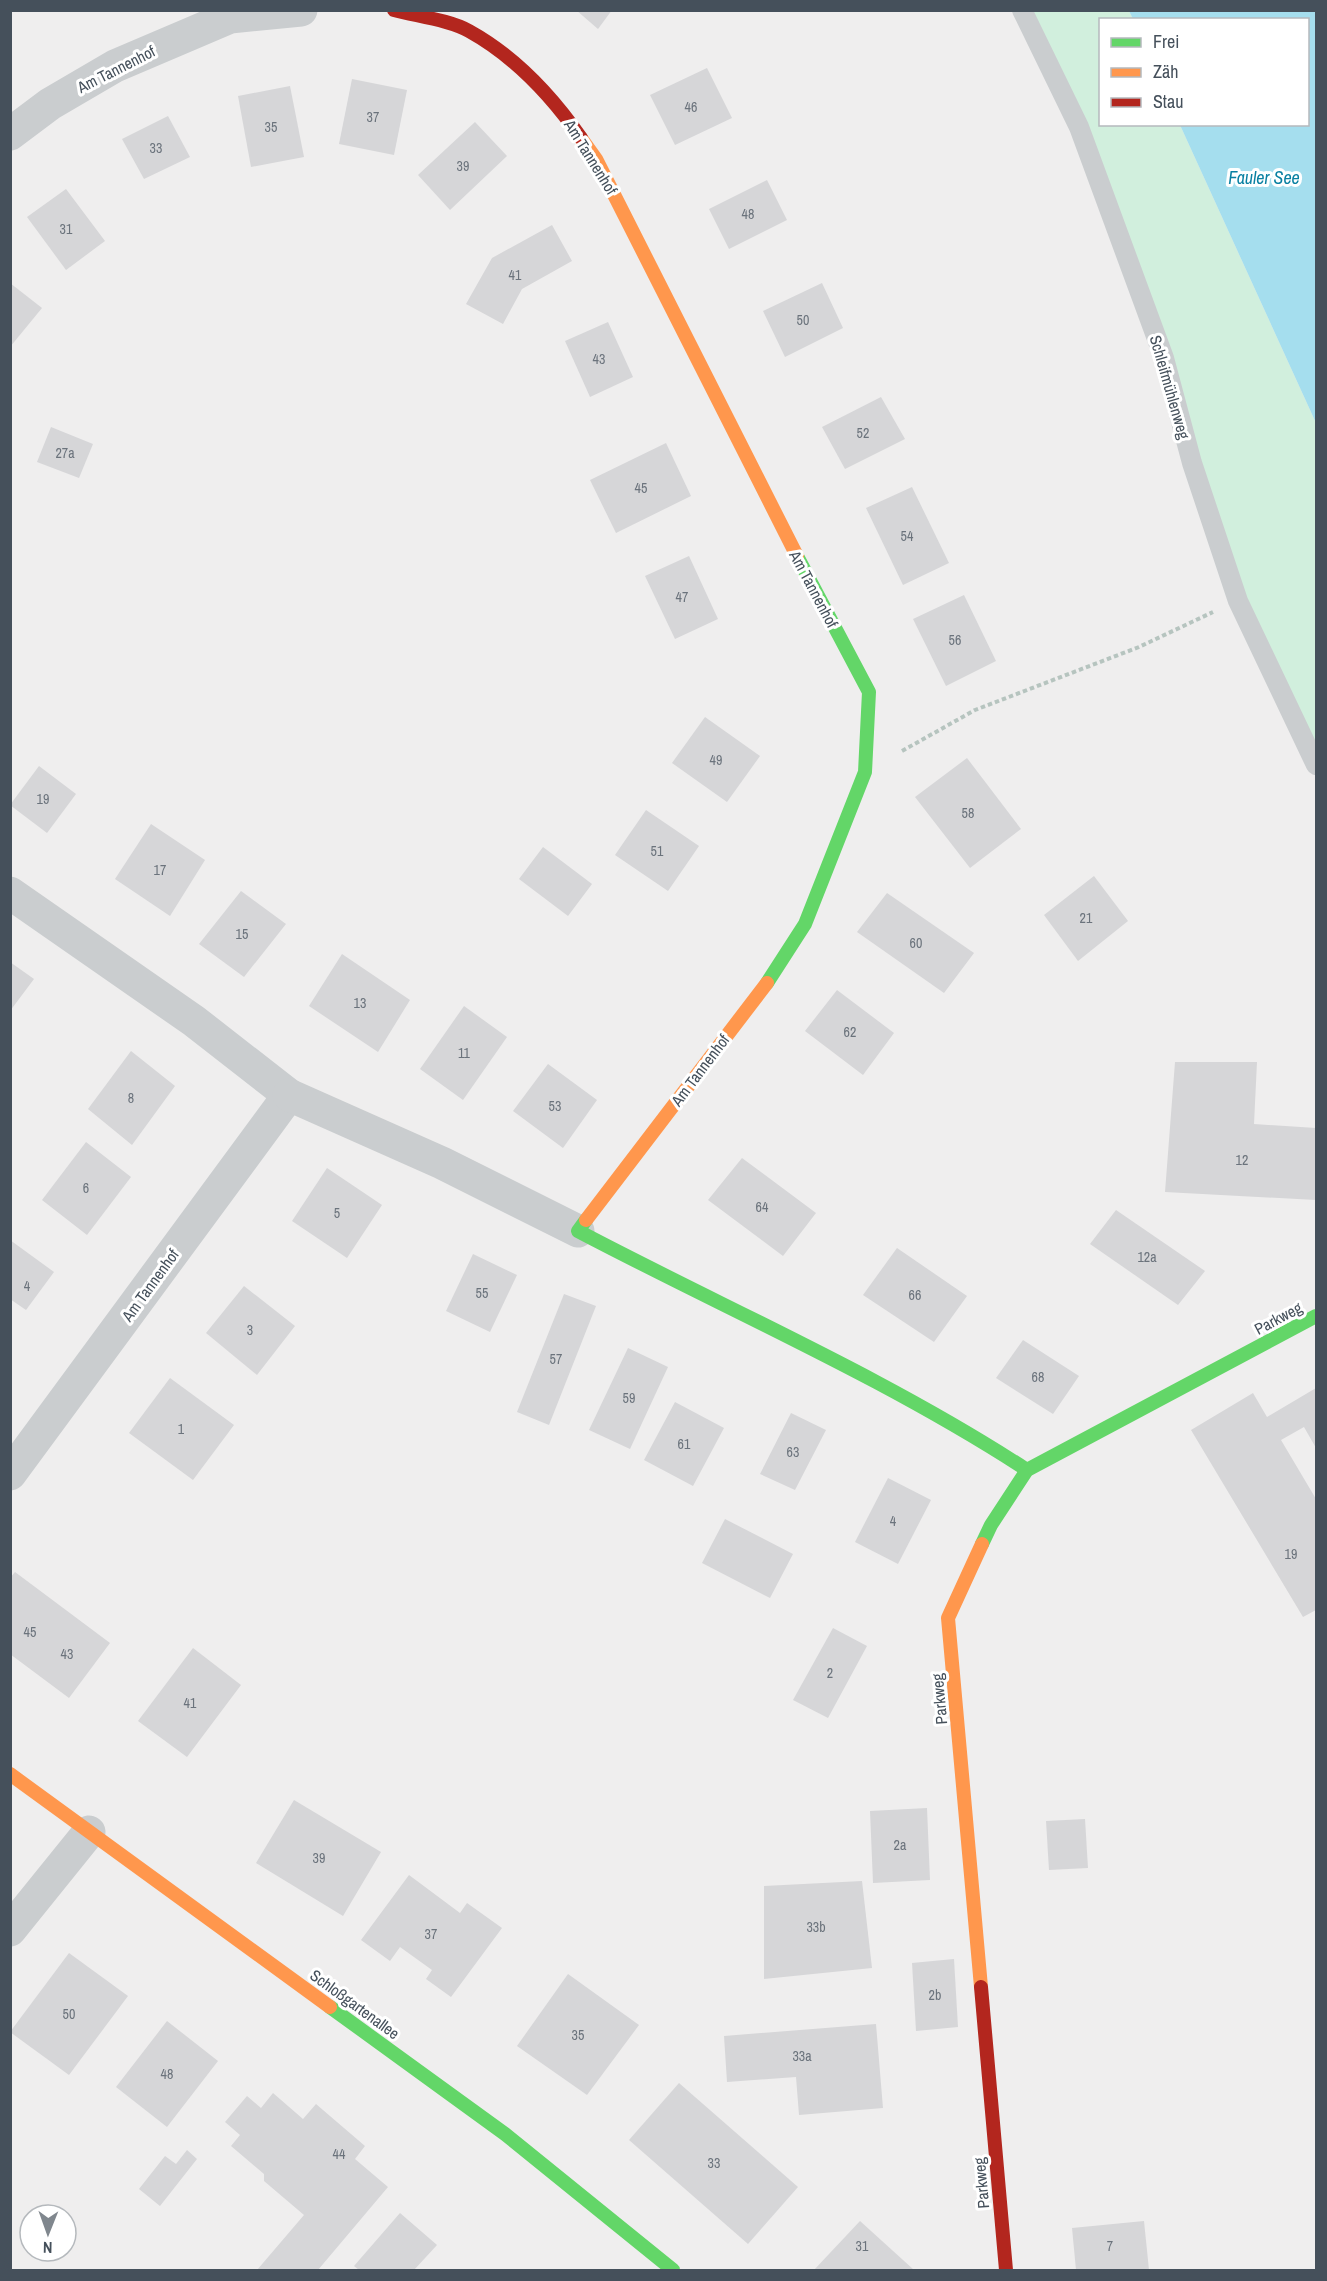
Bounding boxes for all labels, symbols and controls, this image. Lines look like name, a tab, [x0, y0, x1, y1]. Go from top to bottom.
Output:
legend	[1099, 18, 1309, 126]
text: Frei	[1153, 29, 1179, 54]
street label: Am Tannenhof	[72, 40, 159, 98]
text: Zäh	[1153, 59, 1178, 84]
text: Stau	[1153, 89, 1183, 114]
house number: 46	[685, 98, 697, 116]
house number: 37	[367, 108, 379, 126]
street label: Am Tannenhof	[559, 114, 623, 199]
house number: 35	[265, 118, 277, 136]
house number: 33	[150, 139, 162, 157]
house number: 39	[457, 157, 469, 175]
water label: Fauler See	[1228, 165, 1300, 190]
house number: 48	[742, 205, 754, 223]
house number: 31	[60, 220, 73, 238]
house number: 41	[509, 266, 522, 284]
house number: 50	[797, 311, 809, 329]
street label: Schleifmühlenweg	[1145, 332, 1196, 442]
house number: 43	[593, 350, 605, 368]
house number: 52	[857, 424, 869, 442]
house number: 27a	[55, 444, 75, 462]
house number: 45	[635, 479, 647, 497]
house number: 54	[901, 527, 914, 545]
street label: Am Tannenhof	[784, 546, 844, 632]
house number: 47	[676, 588, 688, 606]
house number: 56	[949, 631, 961, 649]
house number: 49	[710, 751, 722, 769]
house number: 19	[37, 790, 49, 808]
house number: 58	[962, 804, 974, 822]
house number: 51	[651, 842, 664, 860]
house number: 17	[154, 861, 166, 879]
house number: 21	[1080, 909, 1093, 927]
house number: 15	[236, 925, 248, 943]
house number: 60	[910, 934, 922, 952]
house number: 13	[354, 994, 366, 1012]
house number: 62	[844, 1023, 856, 1041]
street label: Am Tannenhof	[665, 1029, 734, 1111]
house number: 11	[458, 1044, 471, 1062]
house number: 8	[128, 1089, 134, 1107]
house number: 53	[549, 1097, 561, 1115]
house number: 12	[1236, 1151, 1248, 1169]
house number: 6	[83, 1179, 89, 1197]
house number: 64	[756, 1198, 769, 1216]
house number: 5	[334, 1204, 340, 1222]
street label: Am Tannenhof	[116, 1244, 184, 1327]
house number: 12a	[1137, 1248, 1157, 1266]
house number: 4	[24, 1277, 31, 1295]
house number: 55	[476, 1284, 488, 1302]
house number: 66	[909, 1286, 921, 1304]
street label: Parkweg	[1250, 1296, 1306, 1340]
house number: 3	[247, 1321, 253, 1339]
house number: 57	[550, 1350, 562, 1368]
house number: 68	[1032, 1368, 1044, 1386]
house number: 59	[623, 1389, 635, 1407]
house number: 1	[178, 1420, 185, 1438]
house number: 61	[678, 1435, 691, 1453]
house number: 63	[787, 1443, 799, 1461]
house number: 4	[890, 1512, 897, 1530]
house number: 19	[1285, 1545, 1297, 1563]
house number: 45	[24, 1623, 36, 1641]
house number: 43	[61, 1645, 73, 1663]
house number: 2	[827, 1664, 833, 1682]
street label: Parkweg	[926, 1672, 952, 1725]
house number: 41	[184, 1694, 197, 1712]
house number: 2a	[894, 1836, 907, 1854]
house number: 39	[313, 1849, 325, 1867]
house number: 33b	[806, 1918, 826, 1936]
house number: 37	[425, 1925, 437, 1943]
street label: Schloßgartenallee	[306, 1964, 404, 2044]
house number: 2b	[929, 1986, 941, 2004]
house number: 50	[63, 2005, 75, 2023]
house number: 35	[572, 2026, 584, 2044]
house number: 33a	[792, 2047, 812, 2065]
house number: 48	[161, 2065, 173, 2083]
house number: 44	[333, 2145, 346, 2163]
house number: 33	[708, 2154, 720, 2172]
street label: Parkweg	[968, 2156, 994, 2209]
north arrow	[18, 2203, 78, 2263]
text: N	[43, 2237, 53, 2259]
house number: 31	[856, 2237, 869, 2255]
house number: 7	[1107, 2237, 1113, 2255]

